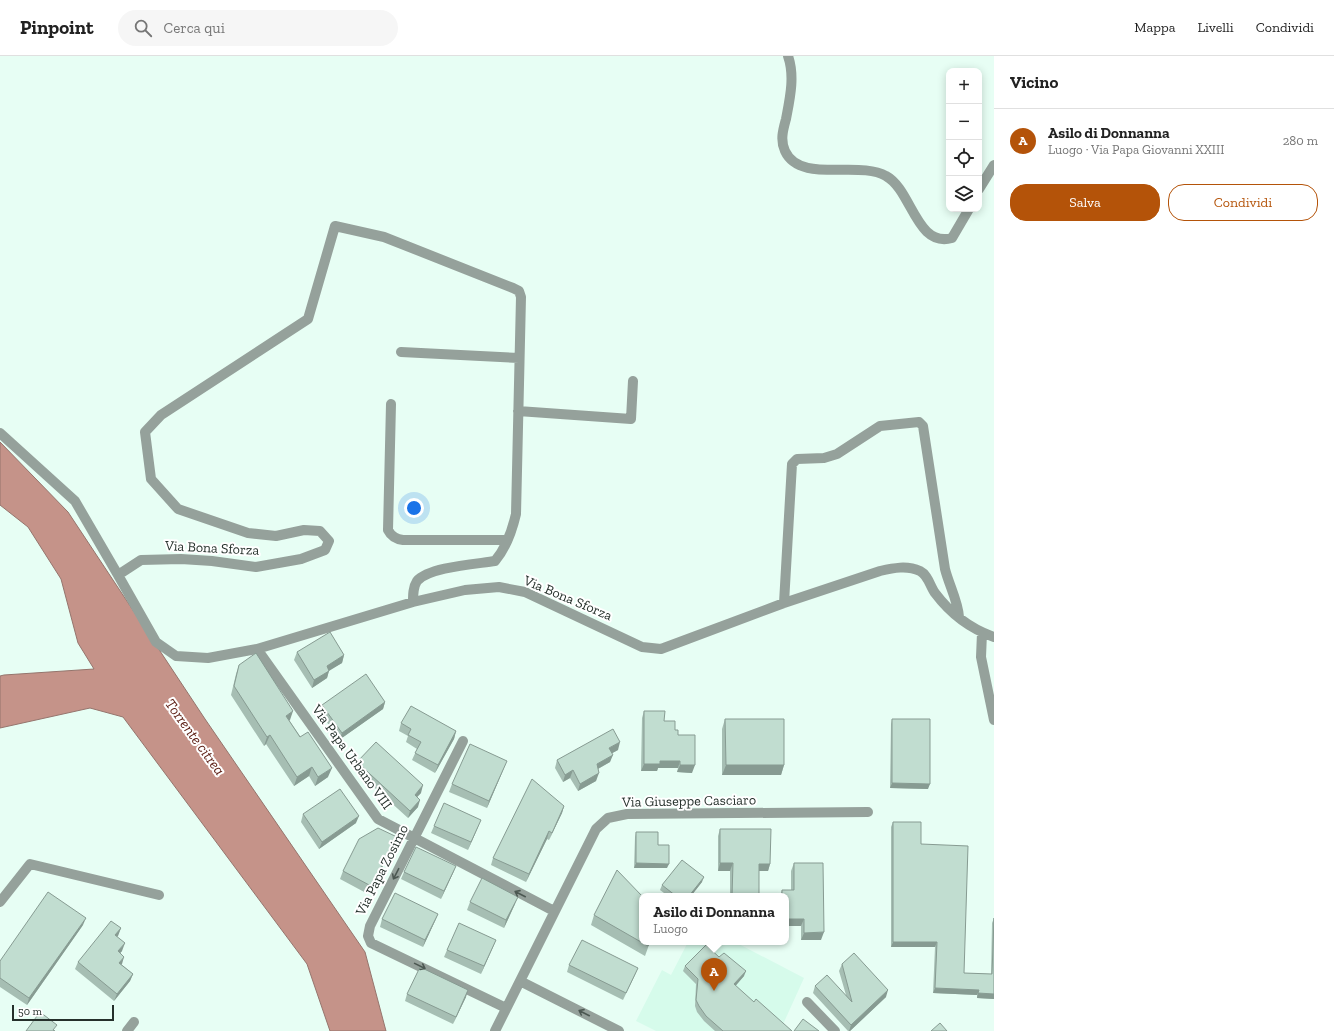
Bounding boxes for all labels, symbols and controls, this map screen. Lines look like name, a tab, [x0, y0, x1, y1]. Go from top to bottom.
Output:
search box	[118, 10, 398, 46]
text: Pinpoint	[20, 16, 94, 39]
icon: search	[132, 17, 154, 39]
text: Cerca qui	[164, 19, 225, 37]
text: Mappa	[1134, 19, 1175, 36]
text: Livelli	[1197, 19, 1234, 36]
text: Condividi	[1256, 19, 1314, 36]
map controls	[946, 68, 982, 212]
button: +	[946, 68, 982, 104]
text: Vicino	[1010, 72, 1058, 92]
button: −	[946, 104, 982, 140]
text: Asilo di Donnanna	[1048, 124, 1170, 142]
text: A	[1019, 133, 1027, 148]
text: 280 m	[1283, 133, 1318, 148]
button: locate	[946, 140, 982, 176]
text: Luogo · Via Papa Giovanni XXIII	[1048, 142, 1224, 157]
button: layers	[946, 176, 982, 212]
button: Salva	[1010, 184, 1160, 221]
button: Condividi	[1168, 184, 1318, 221]
your location	[404, 498, 424, 518]
street label: Via Bona Sforza	[163, 537, 260, 559]
street label: Via Bona Sforza	[520, 571, 615, 624]
water label: Torrente citrea	[161, 695, 229, 779]
street label: Via Papa Urbano VIII	[308, 700, 396, 813]
street label: Via Giuseppe Casciaro	[621, 791, 756, 811]
street label: Via Papa Zosimo	[351, 822, 412, 919]
one-way arrow	[392, 867, 399, 879]
one-way arrow	[514, 889, 526, 897]
popup	[639, 893, 789, 945]
text: Asilo di Donnanna	[653, 903, 775, 921]
text: Luogo	[653, 921, 688, 936]
pin: A	[701, 958, 727, 991]
one-way arrow	[413, 963, 425, 970]
scale bar	[12, 1003, 114, 1022]
text: 50 m	[18, 1005, 42, 1018]
one-way arrow	[578, 1009, 590, 1017]

